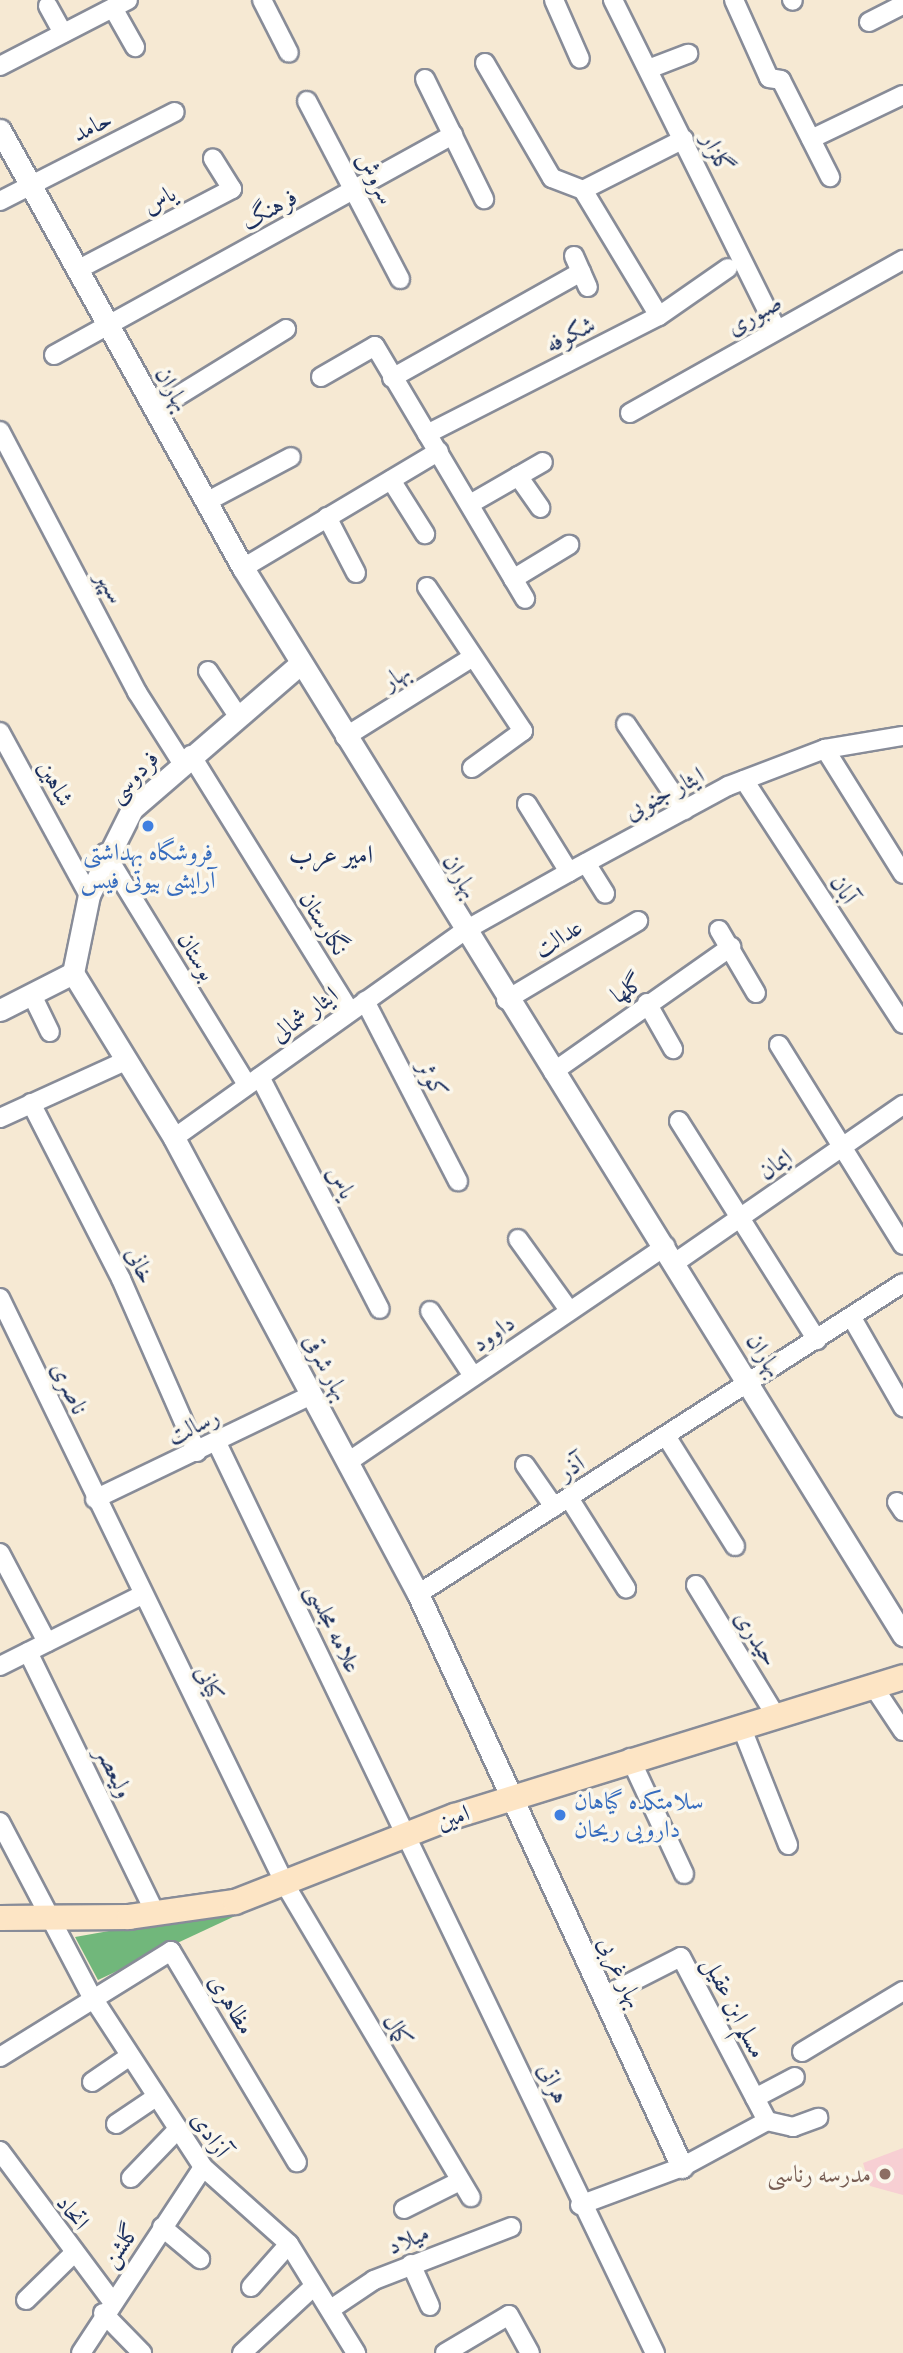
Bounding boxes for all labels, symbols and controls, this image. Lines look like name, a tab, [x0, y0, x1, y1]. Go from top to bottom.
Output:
street label: حامد	[67, 104, 117, 148]
street label: گلزار	[696, 128, 740, 178]
street label: سروش	[350, 147, 402, 209]
street label: یاس	[137, 178, 181, 220]
street label: فرهنگ	[236, 182, 302, 236]
street label: صبوری	[721, 287, 787, 341]
street label: شکوفه	[540, 309, 600, 359]
street label: بهاران	[149, 362, 197, 416]
street label: سپهر	[91, 566, 131, 608]
street label: بهار	[377, 656, 415, 696]
street label: فردوسی	[101, 744, 165, 808]
street label: شاهین	[32, 755, 80, 811]
street label: ایثار جنوبی	[619, 760, 709, 826]
marker: فروشگاه بهداشتی آرایشی بیوتی فیس	[140, 818, 156, 834]
place label: فروشگاه بهداشتی آرایشی بیوتی فیس	[80, 838, 216, 894]
district label: امیر عرب	[289, 838, 373, 870]
street label: بهاران	[437, 849, 485, 903]
street label: آبان	[824, 869, 864, 909]
street label: نگارستان	[293, 886, 355, 960]
street label: عدالت	[529, 912, 587, 964]
street label: بوستان	[171, 926, 223, 986]
street label: گلها	[605, 967, 649, 1009]
street label: ایثار شمالی	[265, 980, 343, 1048]
street label: کوثر	[411, 1055, 455, 1103]
street label: ایمان	[752, 1142, 798, 1186]
street label: یاس	[321, 1160, 363, 1204]
street label: خانی	[120, 1242, 162, 1288]
street label: داوود	[466, 1308, 520, 1358]
street label: بهاران	[740, 1328, 790, 1382]
street label: بهار شرقی	[297, 1329, 357, 1405]
street label: ناصری	[45, 1357, 95, 1419]
street label: رسالت	[162, 1401, 224, 1451]
street label: آذر	[553, 1448, 589, 1486]
street label: علامه مجلسی	[300, 1579, 368, 1677]
street label: حیدری	[729, 1605, 785, 1671]
street label: کیانی	[189, 1660, 231, 1706]
street label: ولیعصر	[90, 1741, 140, 1803]
place label: سلامتکده گیاهان دارویی ریحان	[574, 1787, 704, 1843]
street label: امین	[433, 1798, 473, 1836]
marker: سلامتکده گیاهان دارویی ریحان	[552, 1807, 568, 1823]
street label: بهار غربی	[592, 1932, 650, 2012]
street label: مسلم ابن عقیل	[697, 1951, 773, 2063]
street label: مظاهری	[203, 1969, 261, 2039]
street label: کمال	[377, 2008, 419, 2052]
street label: هراتی	[532, 2058, 576, 2108]
street label: آزادی	[185, 2106, 237, 2162]
place label: مدرسه رناسی	[767, 2160, 871, 2188]
marker: مدرسه رناسی	[877, 2166, 893, 2182]
street label: اتحاد	[50, 2189, 96, 2235]
street label: گلشن	[95, 2217, 145, 2273]
street label: میلاد	[383, 2217, 433, 2261]

